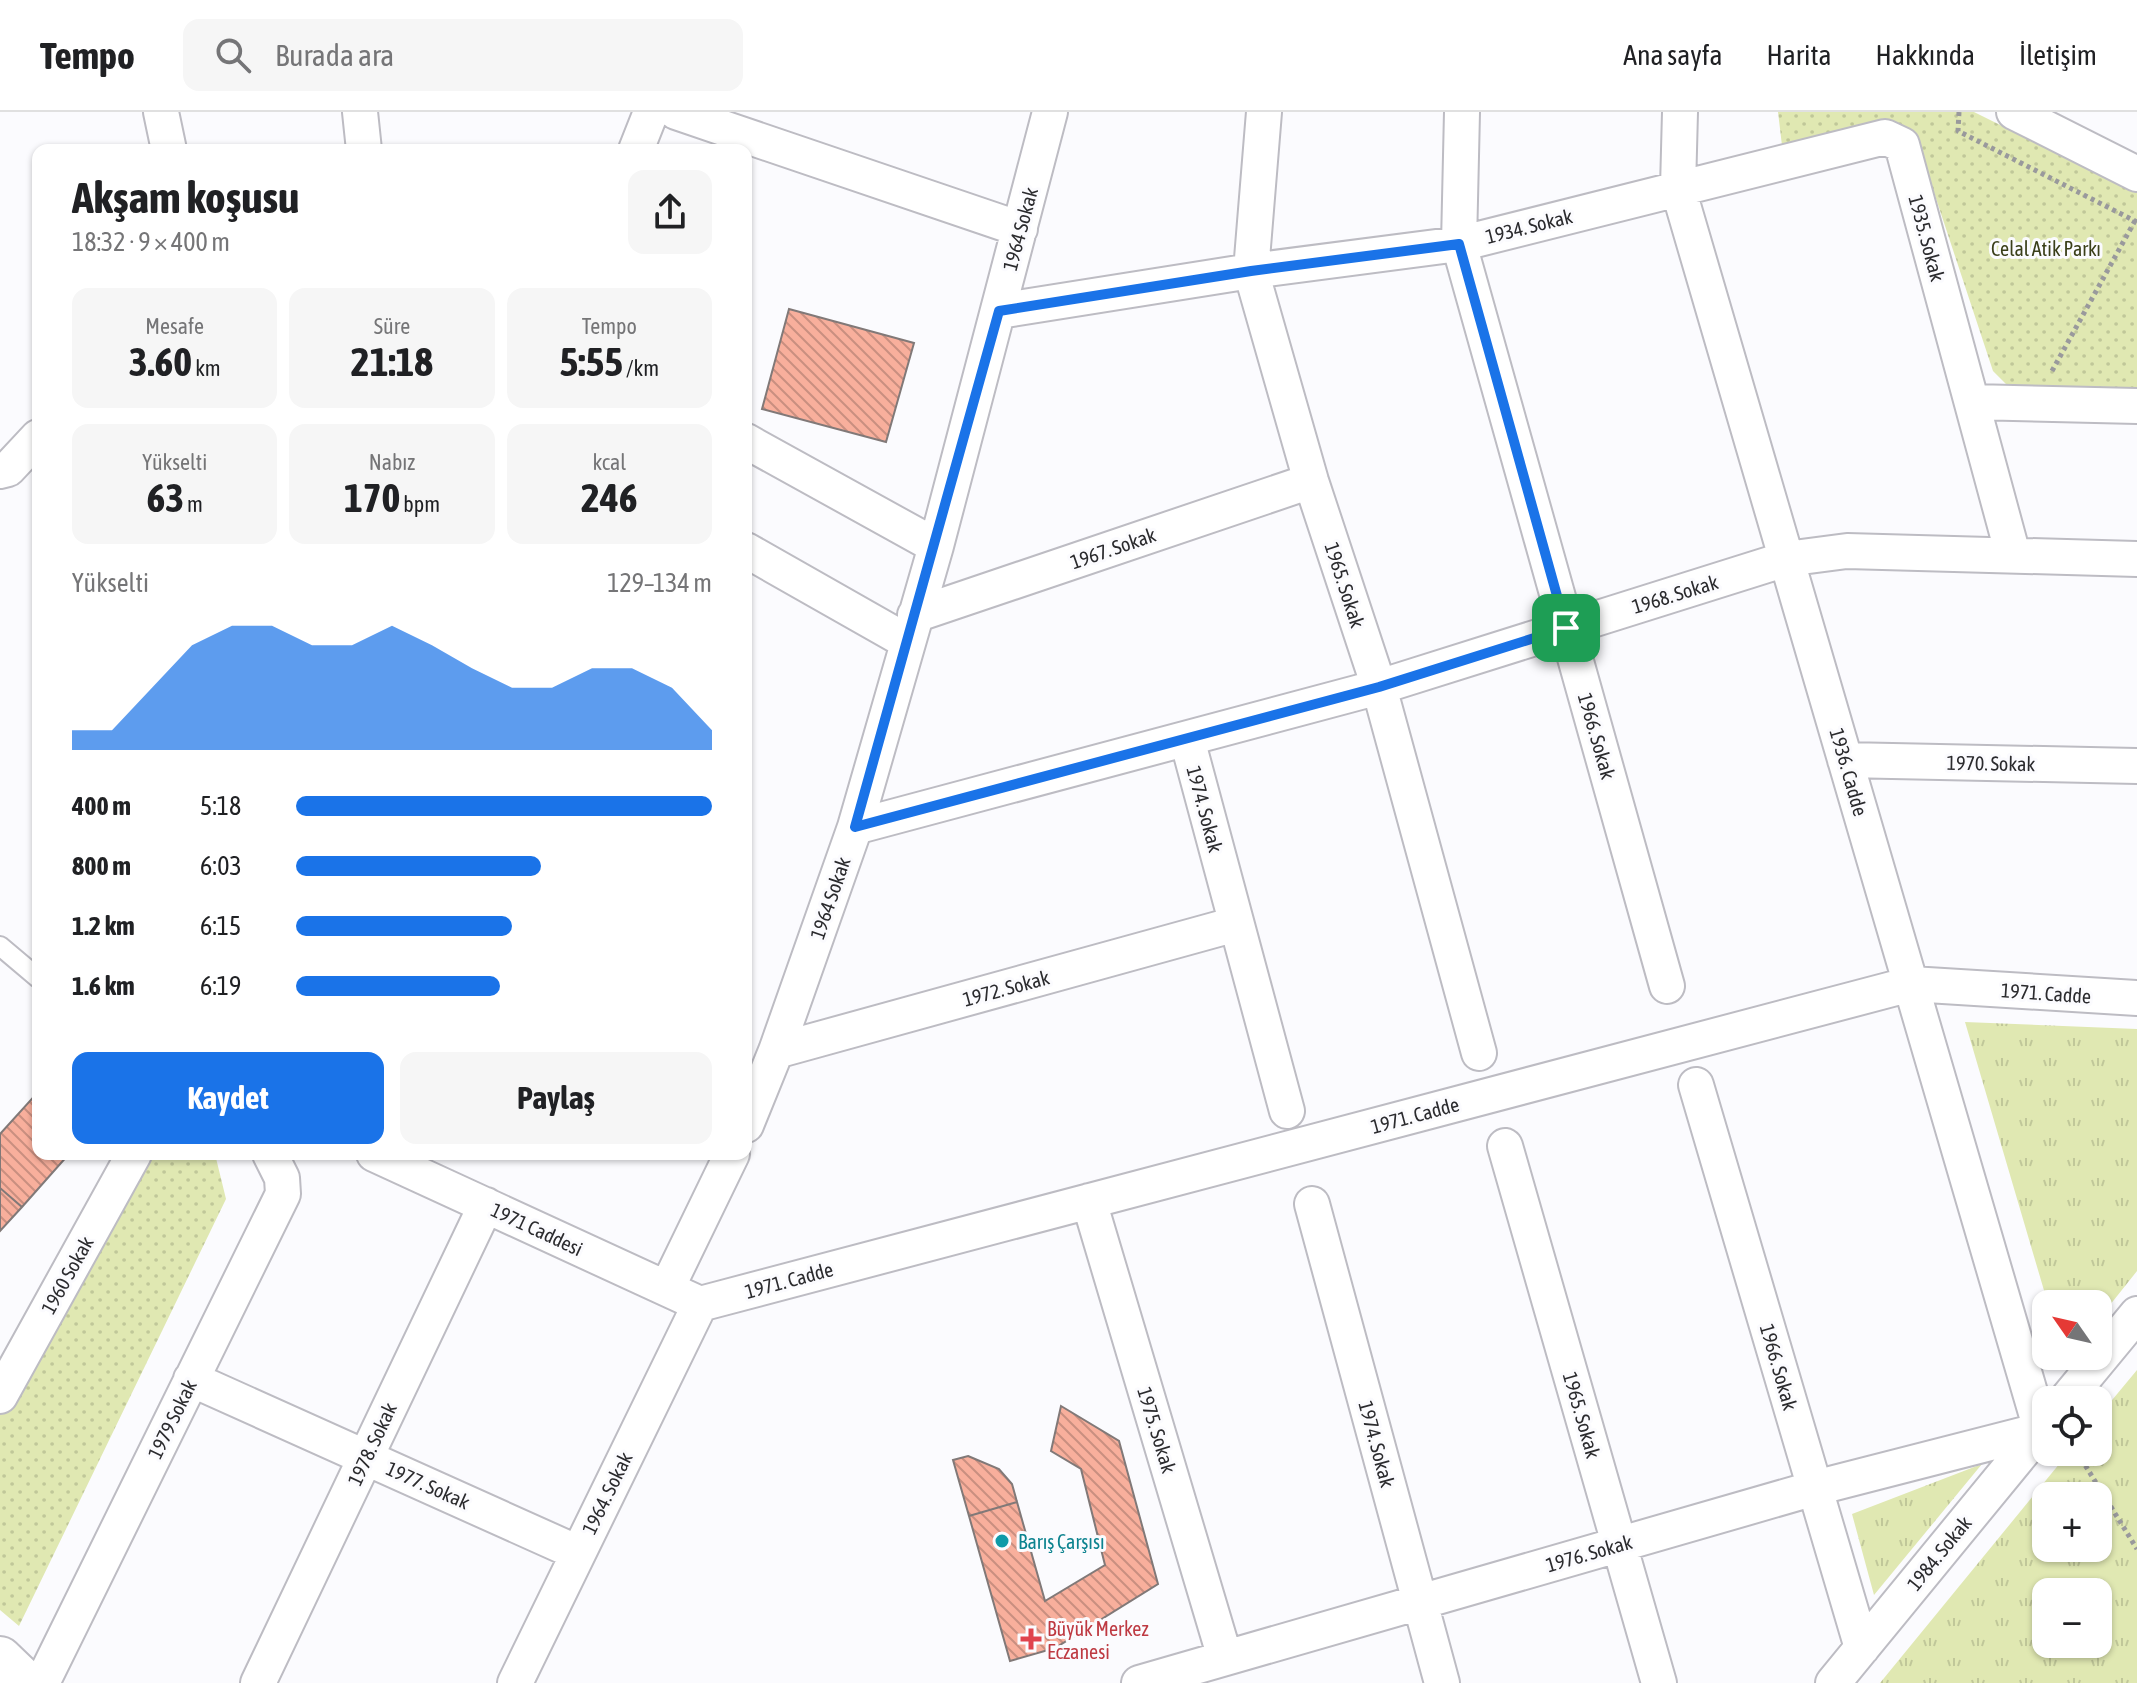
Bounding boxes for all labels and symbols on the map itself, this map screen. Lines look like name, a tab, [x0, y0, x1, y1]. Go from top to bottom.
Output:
street label: 1964 Sokak	[998, 185, 1042, 273]
street label: 1935. Sokak	[1904, 192, 1950, 284]
street label: 1934. Sokak	[1483, 204, 1575, 248]
park label: Celal Atik Parkı	[1991, 237, 2101, 260]
street label: 1967. Sokak	[1067, 523, 1159, 573]
street label: 1965. Sokak	[1320, 539, 1370, 631]
street label: 1968. Sokak	[1629, 570, 1721, 618]
pin	[1532, 594, 1600, 662]
street label: 1966. Sokak	[1574, 690, 1620, 782]
street label: 1936. Cadde	[1826, 725, 1872, 819]
street label: 1970. Sokak	[1947, 751, 2036, 775]
street label: 1974. Sokak	[1182, 763, 1228, 855]
street label: 1964 Sokak	[805, 854, 855, 942]
street label: 1972. Sokak	[960, 965, 1052, 1011]
street label: 1971. Cadde	[2000, 978, 2092, 1008]
street label: 1971. Cadde	[1368, 1092, 1462, 1138]
street label: 1971 Caddesi	[488, 1198, 586, 1260]
street label: 1960 Sokak	[36, 1232, 98, 1318]
street label: 1971. Cadde	[742, 1257, 836, 1303]
north arrow	[2032, 1290, 2112, 1370]
street label: 1966. Sokak	[1756, 1321, 1802, 1413]
street label: 1965. Sokak	[1559, 1369, 1605, 1461]
street label: 1979 Sokak	[143, 1376, 201, 1462]
street label: 1975. Sokak	[1133, 1384, 1181, 1476]
street label: 1974. Sokak	[1354, 1398, 1400, 1490]
street label: 1978. Sokak	[343, 1399, 401, 1489]
street label: 1964. Sokak	[577, 1448, 637, 1538]
street label: 1977. Sokak	[383, 1456, 473, 1514]
street label: 1984. Sokak	[1902, 1511, 1976, 1595]
place label: Barış Çarşısı	[1018, 1530, 1105, 1553]
street label: 1976. Sokak	[1543, 1530, 1635, 1576]
marker: Barış Çarşısı	[993, 1532, 1011, 1550]
place label: Büyük Merkez Eczanesi	[1047, 1617, 1149, 1663]
marker: Büyük Merkez Eczanesi	[1022, 1630, 1040, 1648]

